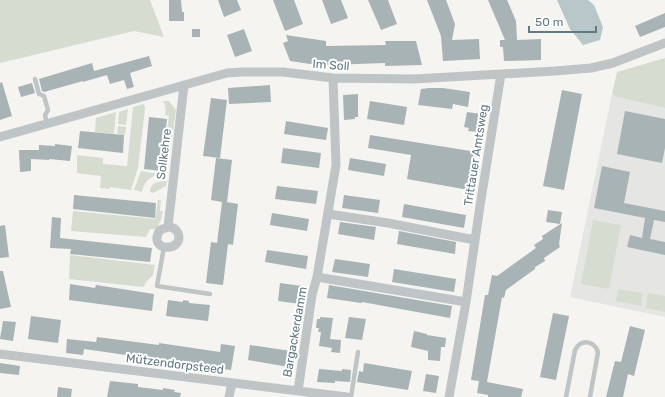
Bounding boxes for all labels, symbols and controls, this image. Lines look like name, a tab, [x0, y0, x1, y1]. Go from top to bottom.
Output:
scale bar	[529, 8, 596, 34]
text: 50 m	[535, 15, 563, 29]
street label: Im Soll	[312, 57, 350, 73]
street label: Trittauer Amtsweg	[461, 103, 491, 207]
street label: Sollkehre	[154, 127, 174, 180]
street label: Bargackerdamm	[280, 286, 310, 378]
street label: Mützendorpsteed	[125, 351, 225, 377]

